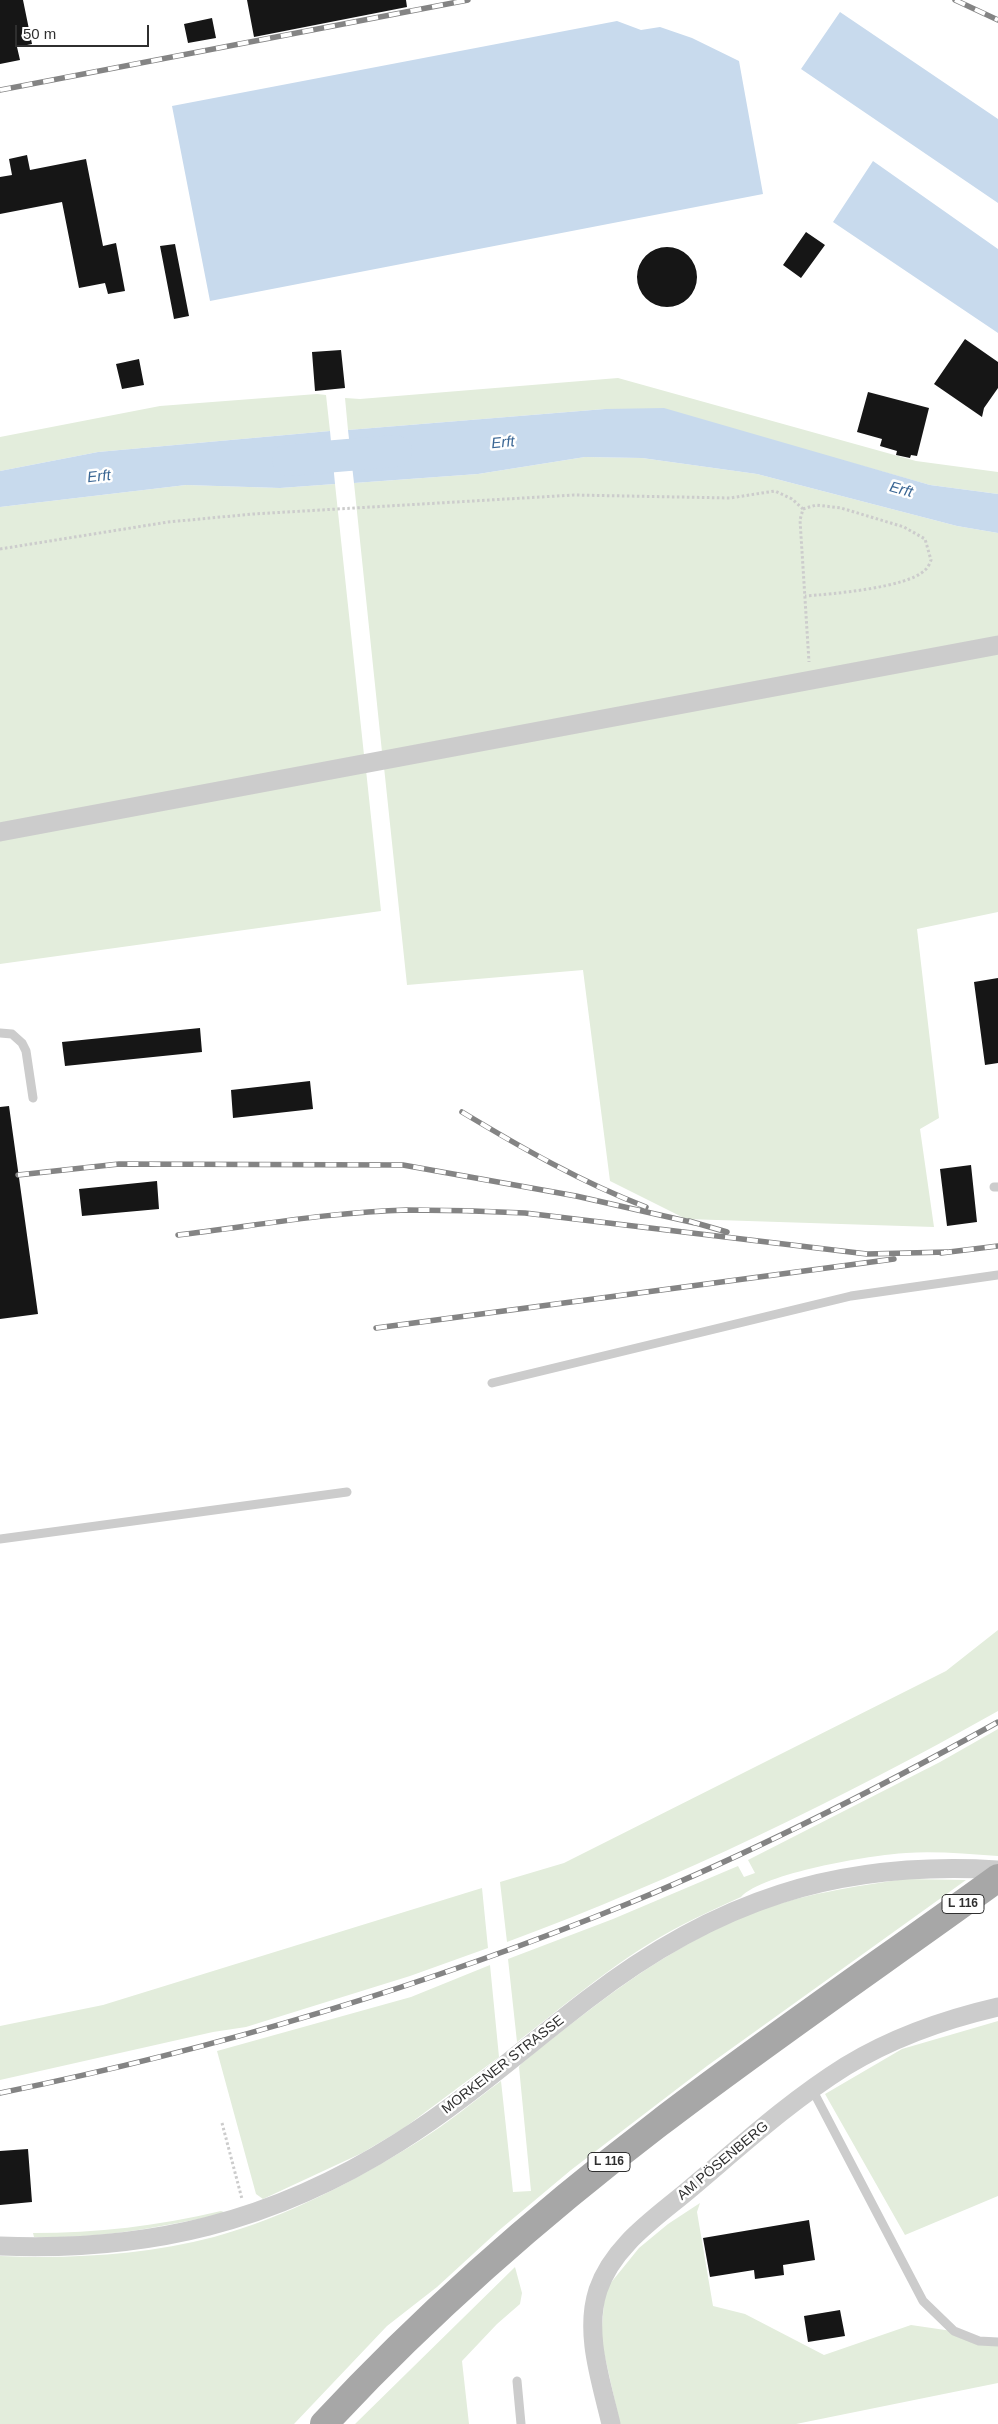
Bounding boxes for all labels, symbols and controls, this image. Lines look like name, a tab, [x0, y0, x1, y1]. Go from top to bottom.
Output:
scale bar	[18, 15, 151, 47]
text: 50 m	[23, 25, 56, 42]
water label: Erft	[491, 433, 515, 453]
water label: Erft	[86, 467, 112, 487]
water label: Erft	[887, 478, 915, 502]
road number: L 116	[942, 1895, 984, 1914]
street label: MORKENER STRASSE	[439, 2012, 567, 2118]
street label: AM PÖSENBERG	[674, 2118, 772, 2204]
road number: L 116	[588, 2152, 630, 2172]

